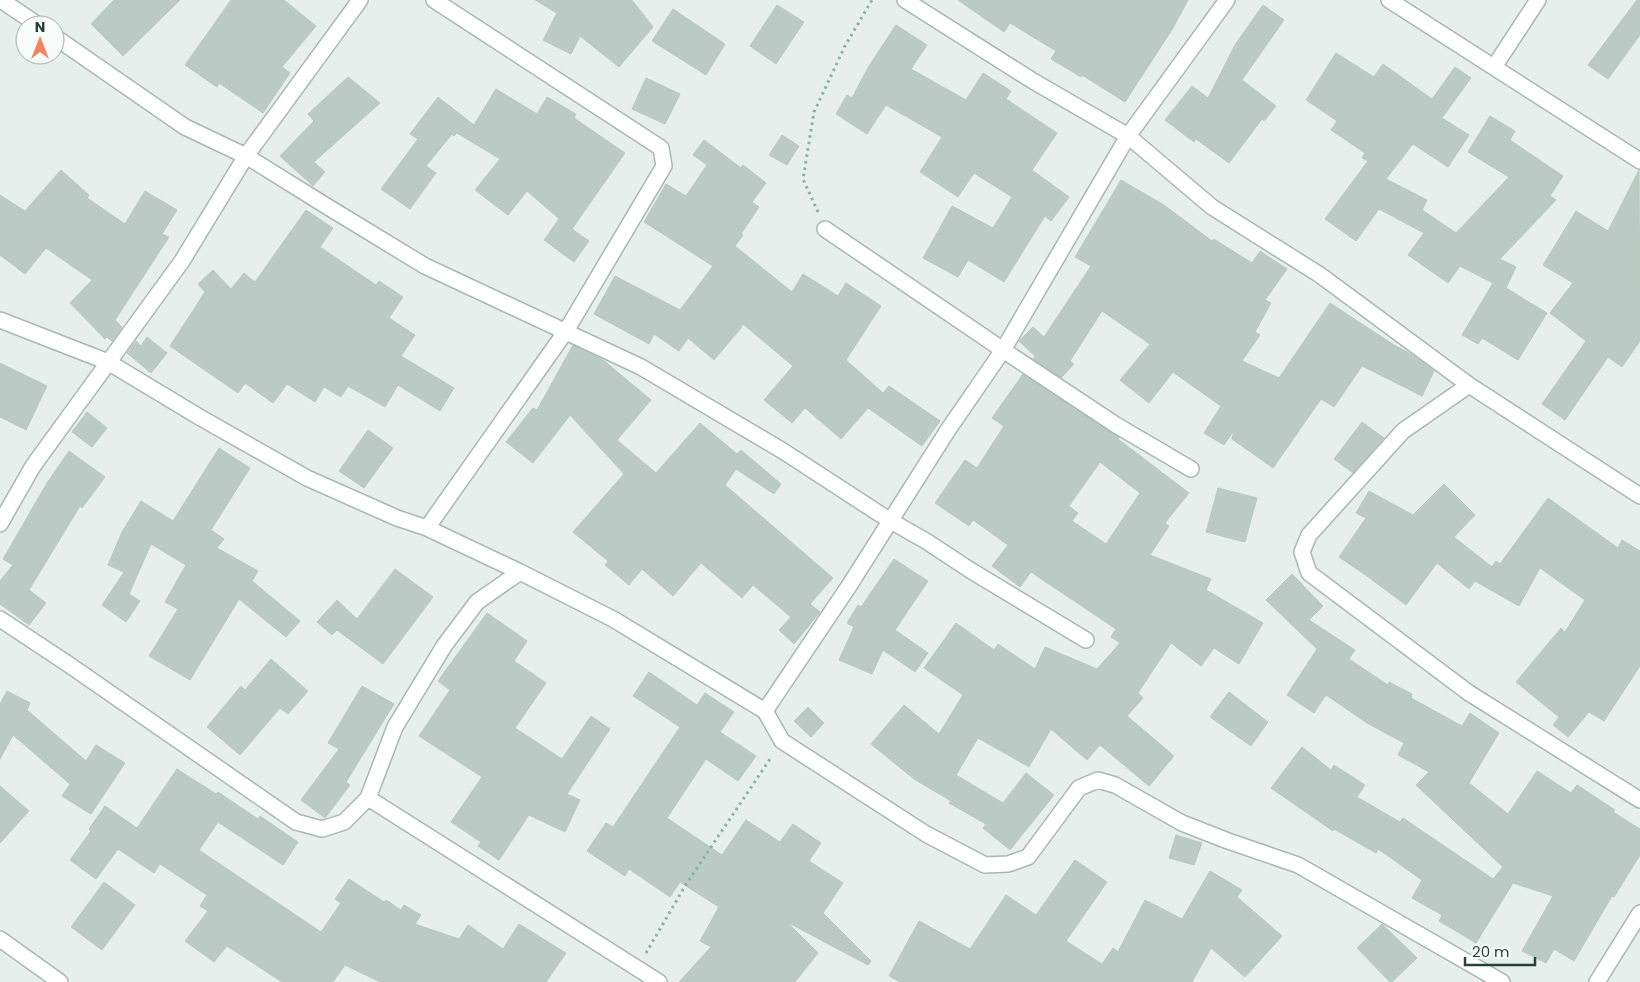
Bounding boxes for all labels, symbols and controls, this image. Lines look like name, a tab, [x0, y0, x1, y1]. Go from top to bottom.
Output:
north arrow	[15, 15, 65, 65]
text: N	[35, 17, 45, 37]
scale bar	[1465, 934, 1535, 966]
text: 20 m	[1472, 941, 1510, 962]

